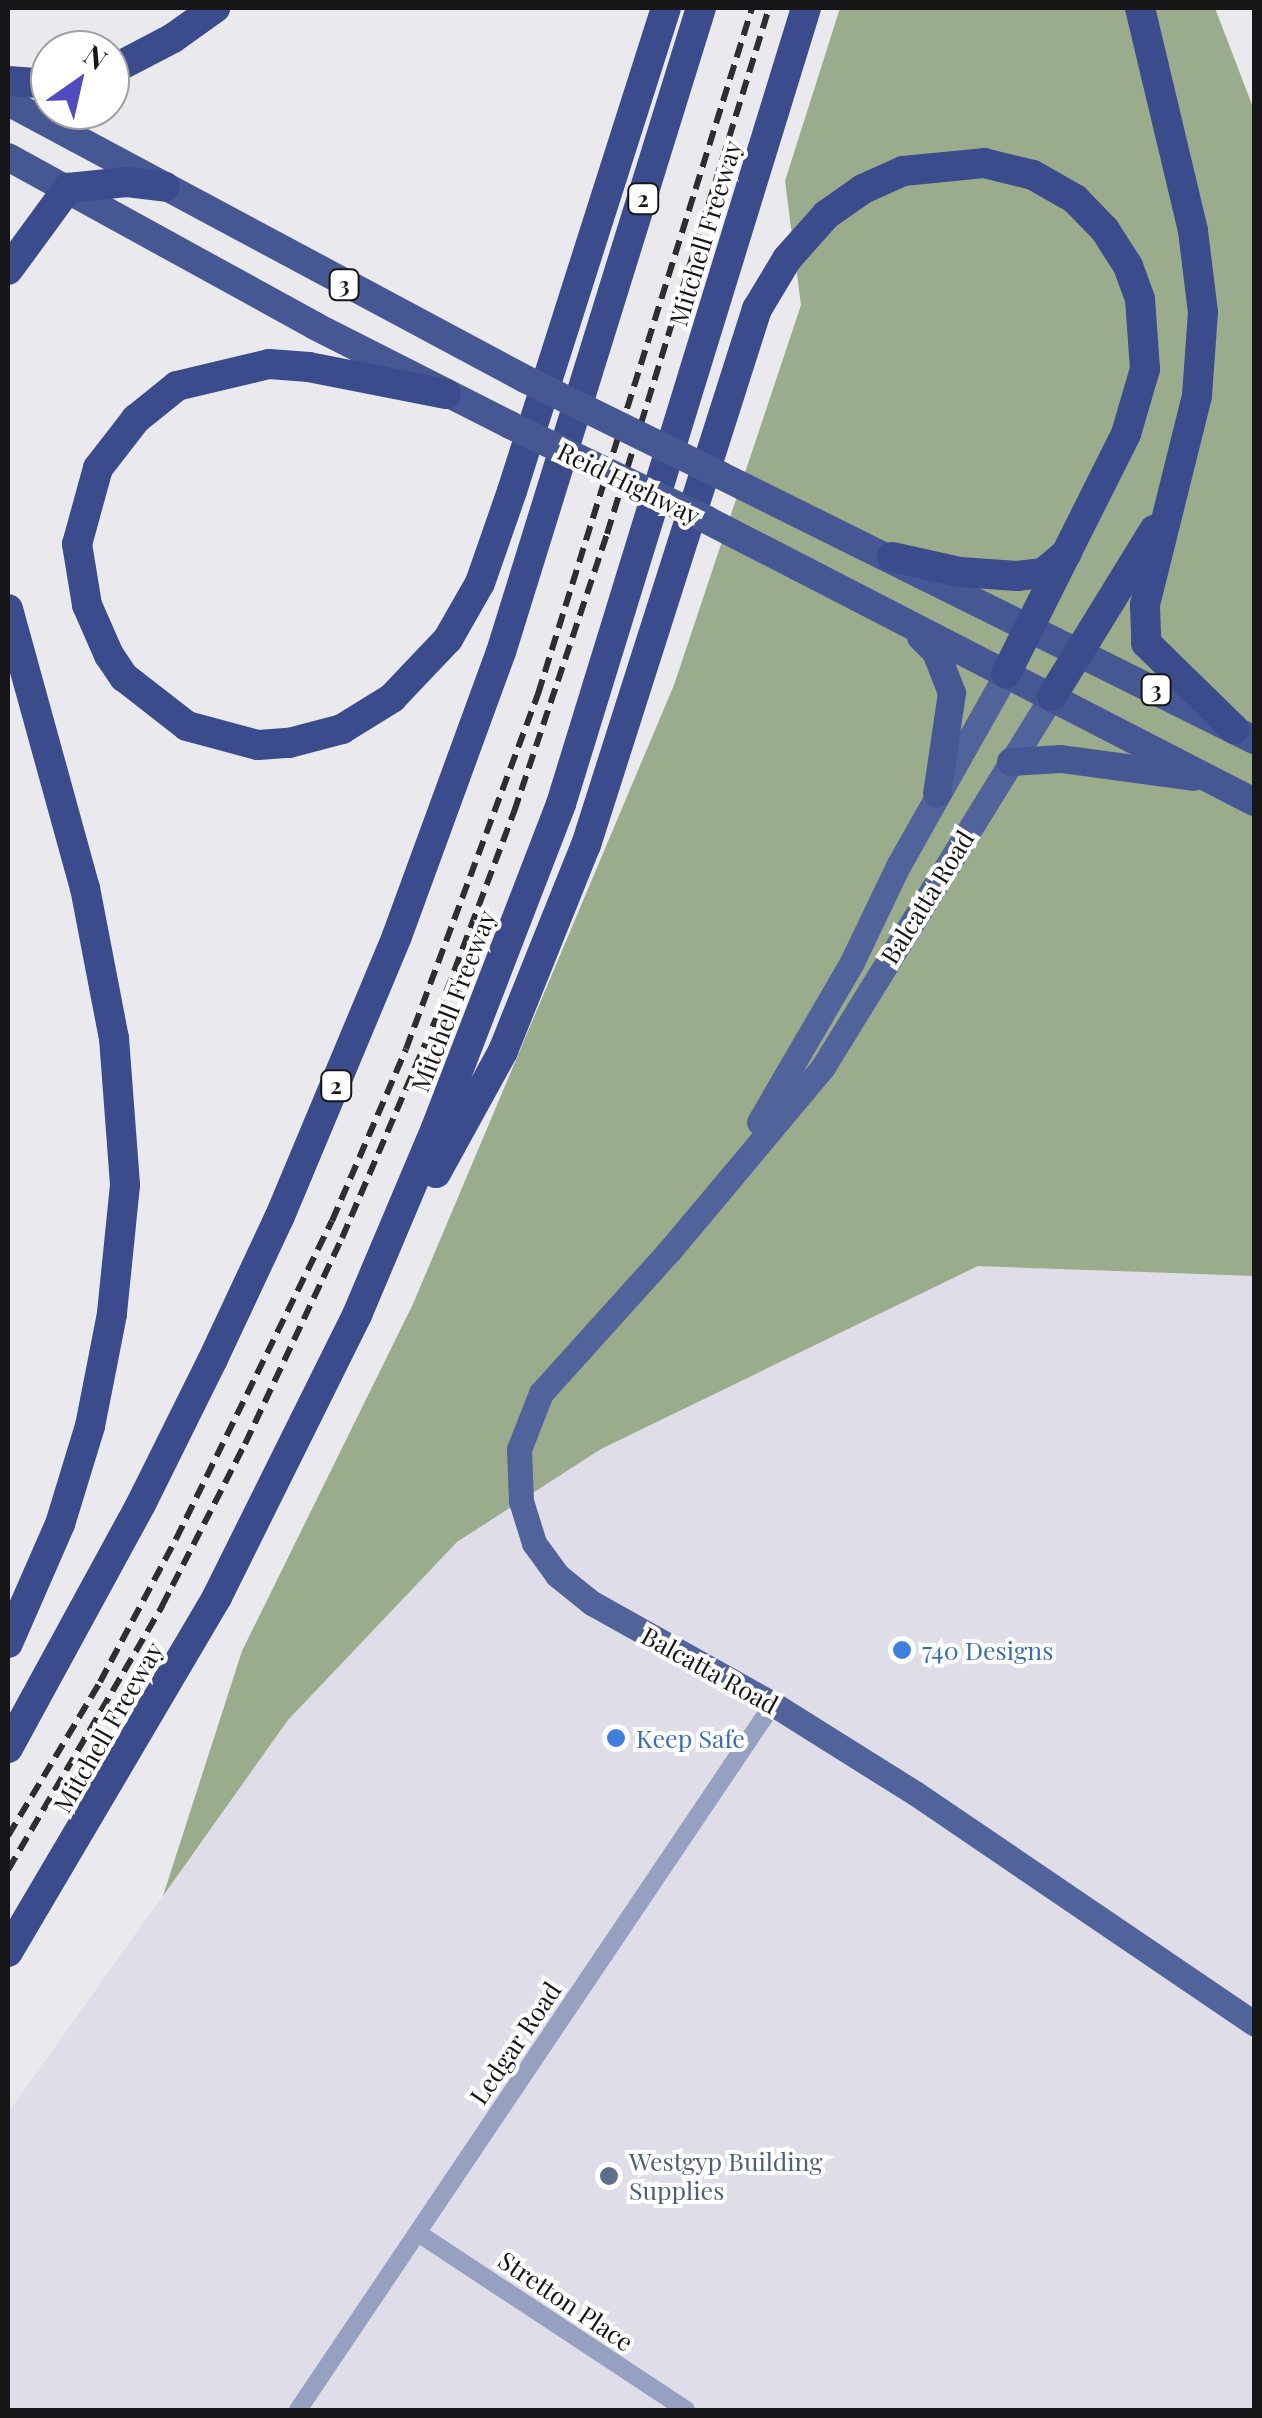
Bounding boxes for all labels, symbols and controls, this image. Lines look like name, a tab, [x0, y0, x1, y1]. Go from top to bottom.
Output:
north arrow	[30, 30, 130, 130]
text: N	[77, 35, 115, 77]
street label: Mitchell Freeway	[663, 137, 747, 329]
road number: 2	[626, 182, 660, 216]
road number: 3	[326, 268, 362, 302]
street label: Reid Highway	[553, 436, 705, 530]
road number: 3	[1138, 673, 1174, 707]
street label: Balcatta Road	[874, 825, 980, 969]
street label: Mitchell Freeway	[405, 906, 501, 1096]
road number: 2	[318, 1069, 354, 1103]
street label: Balcatta Road	[636, 1620, 784, 1720]
place label: 740 Designs	[922, 1635, 1053, 1665]
street label: Mitchell Freeway	[47, 1636, 169, 1818]
marker: 740 Designs	[891, 1639, 913, 1661]
place label: Keep Safe	[636, 1723, 745, 1753]
marker: Keep Safe	[605, 1727, 627, 1749]
street label: Ledgar Road	[463, 1976, 567, 2110]
place label: Westgyp Building Supplies	[629, 2147, 822, 2206]
marker: Westgyp Building Supplies	[598, 2165, 620, 2187]
street label: Stretton Place	[493, 2245, 639, 2357]

